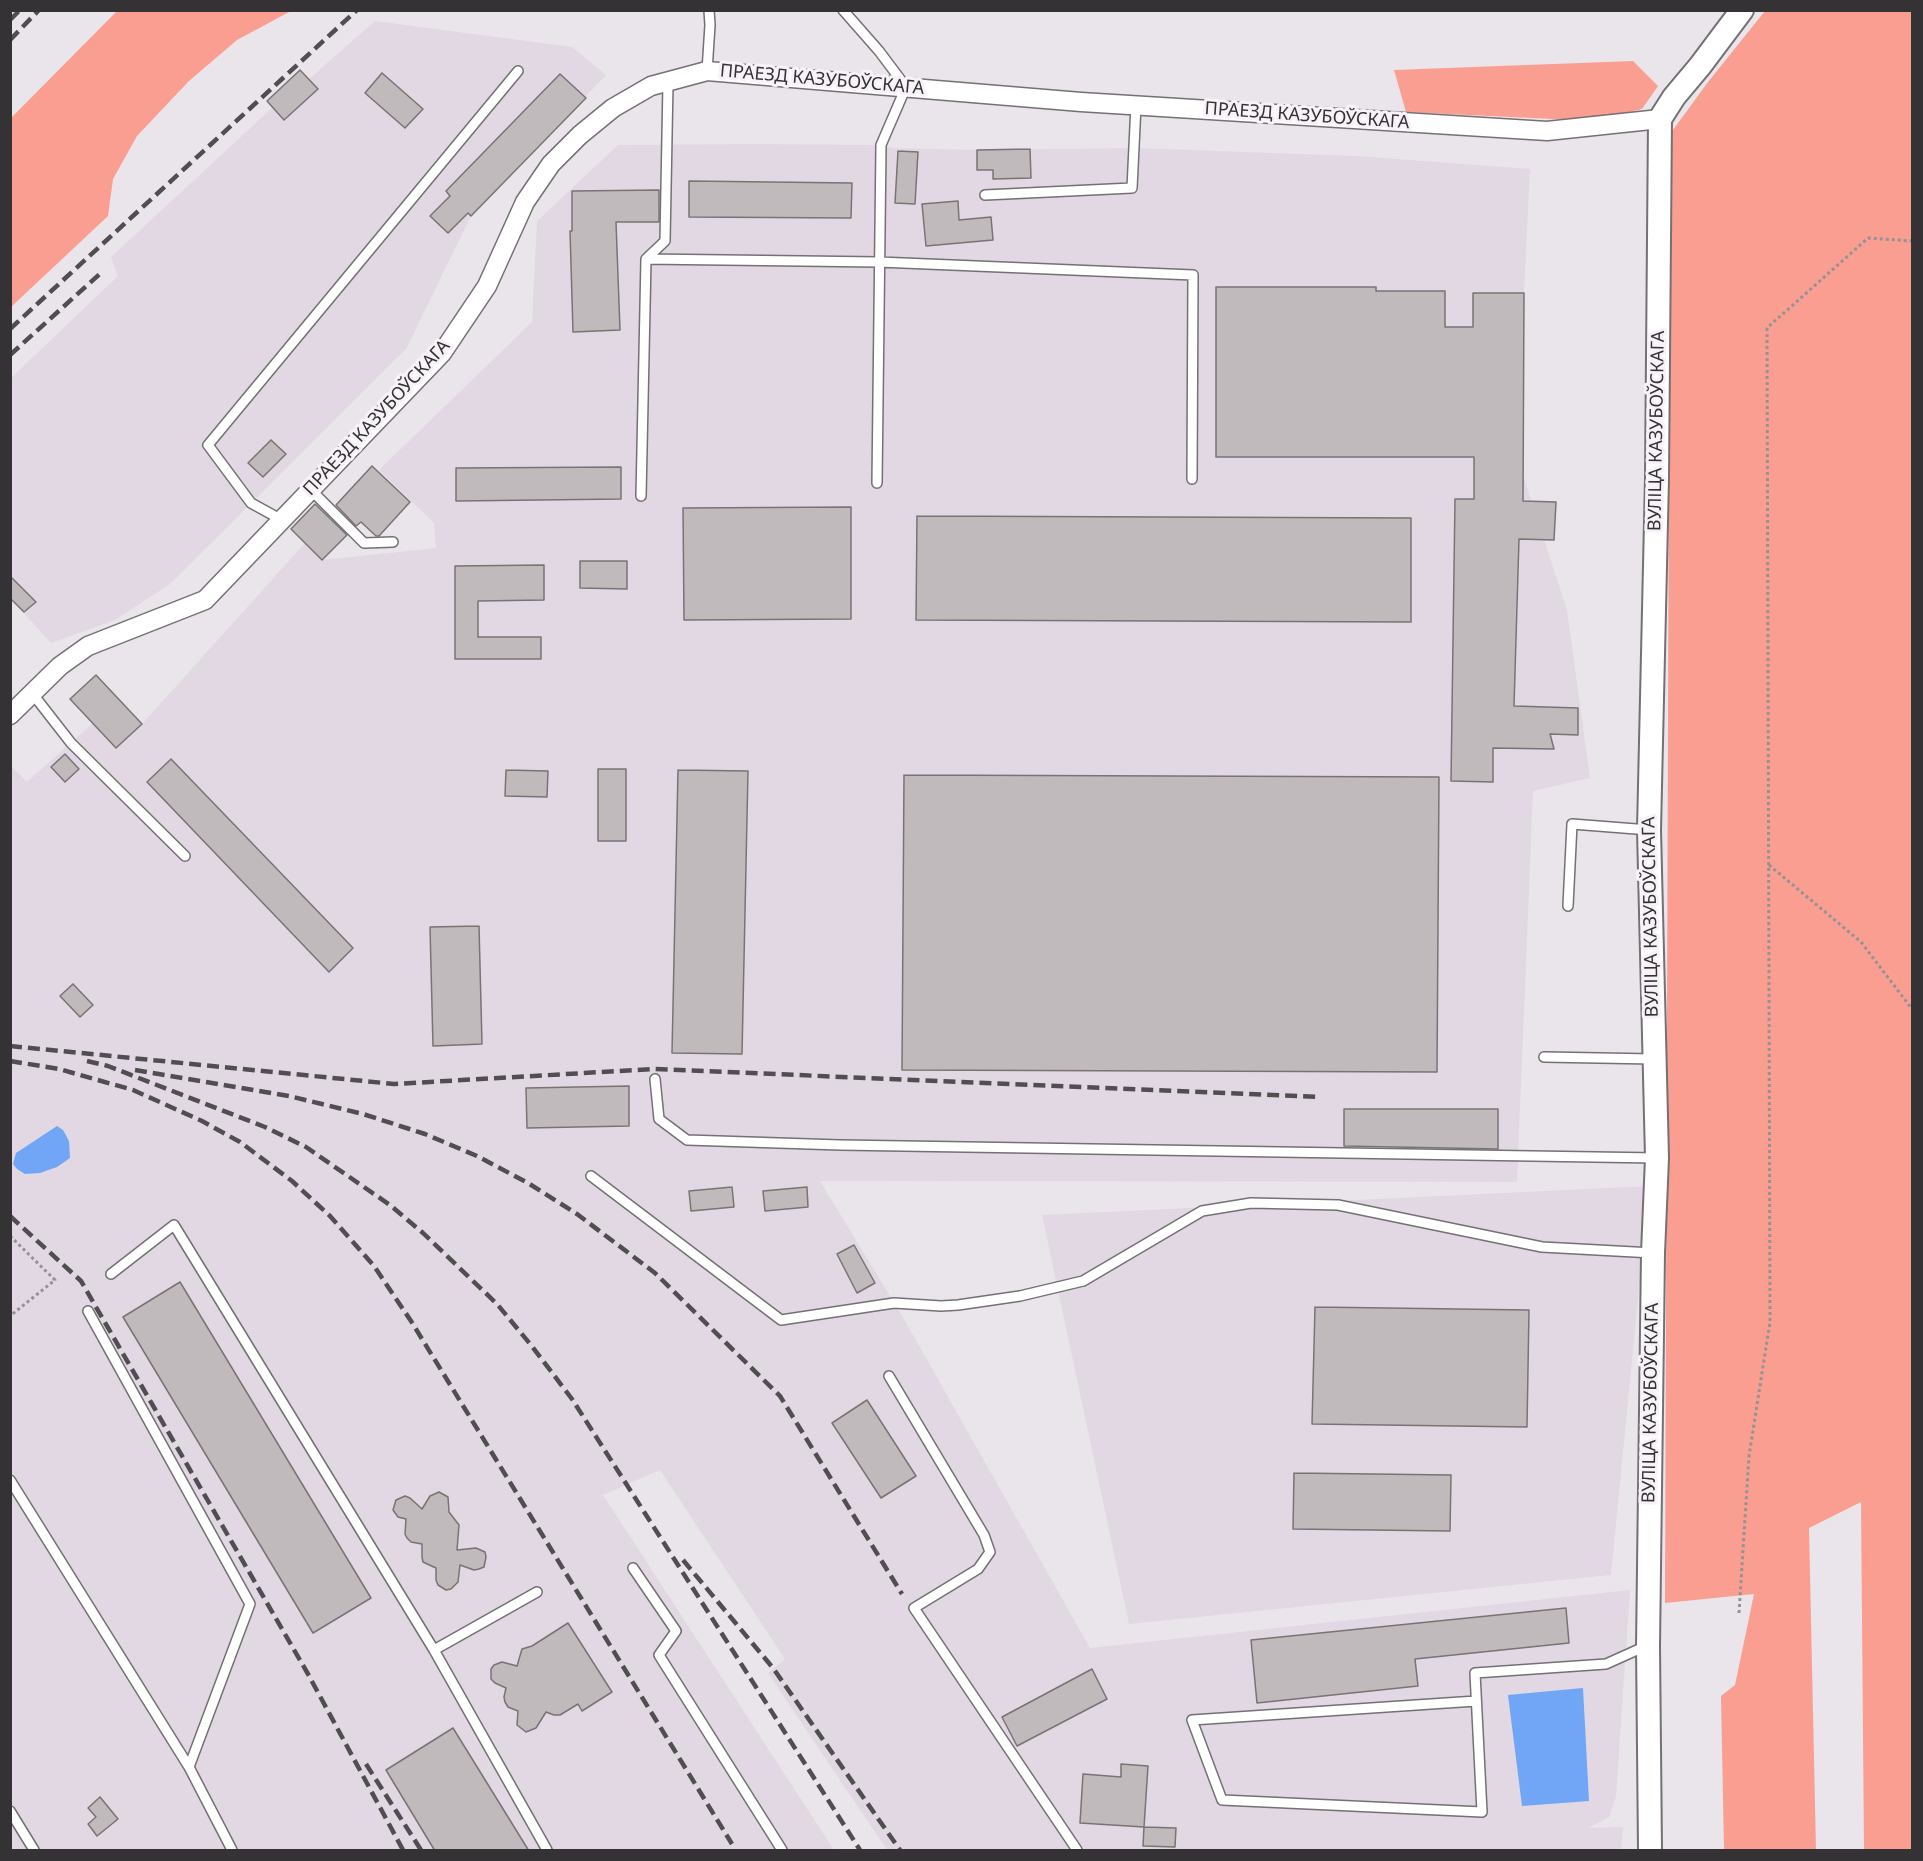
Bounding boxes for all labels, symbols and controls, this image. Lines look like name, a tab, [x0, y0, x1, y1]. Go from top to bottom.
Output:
street label: ПРАЕЗД КАЗУБОЎСКАГА	[719, 60, 925, 100]
street label: ПРАЕЗД КАЗУБОЎСКАГА	[1204, 98, 1410, 134]
street label: ВУЛІЦА КАЗУБОЎСКАГА	[1644, 331, 1670, 531]
street label: ПРАЕЗД КАЗУБОЎСКАГА	[299, 336, 455, 500]
street label: ВУЛІЦА КАЗУБОЎСКАГА	[1638, 817, 1664, 1017]
street label: ВУЛІЦА КАЗУБОЎСКАГА	[1638, 1303, 1664, 1503]

